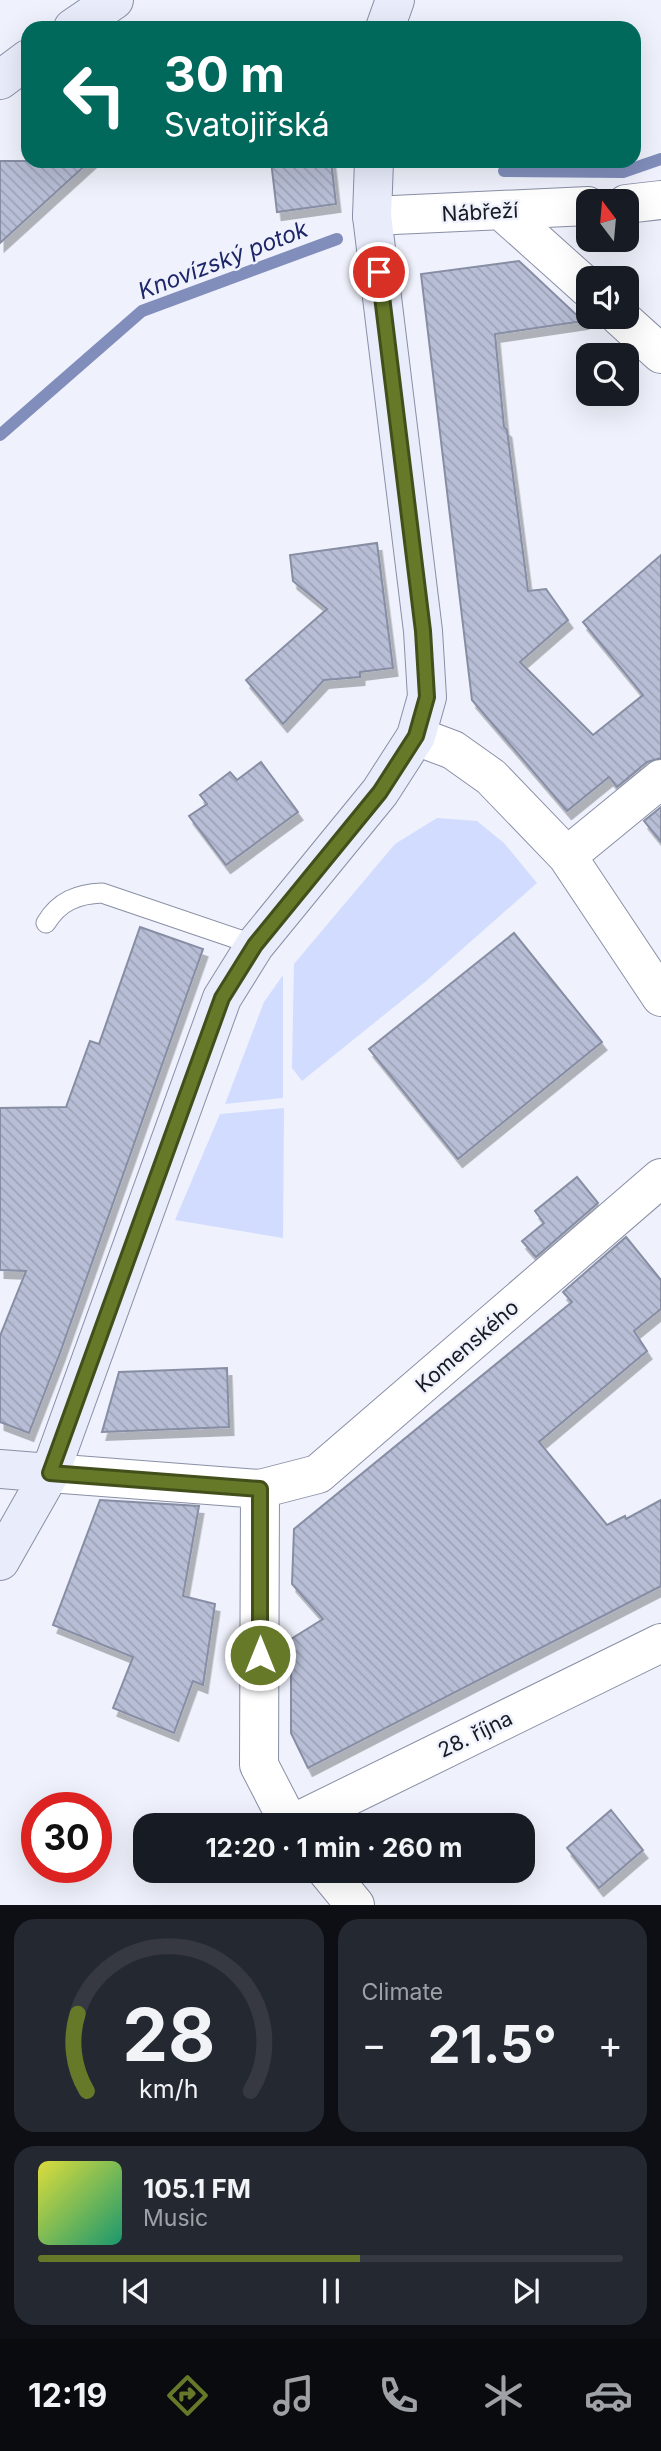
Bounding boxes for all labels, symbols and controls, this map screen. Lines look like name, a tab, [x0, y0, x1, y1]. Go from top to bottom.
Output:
text: 30 m	[164, 45, 285, 104]
icon: left	[49, 49, 140, 140]
text: Svatojiřská	[164, 105, 330, 144]
north arrow	[576, 189, 639, 252]
map controls	[576, 189, 639, 406]
street label: Nábřeží	[441, 197, 520, 226]
water label: Knovízský potok	[134, 215, 312, 305]
pin	[349, 242, 409, 302]
icon: arrive	[360, 253, 398, 291]
button: sound	[576, 266, 639, 329]
button: search	[576, 343, 639, 406]
street label: Komenského	[410, 1294, 524, 1398]
position arrow	[223, 1618, 297, 1692]
street label: 28. října	[434, 1705, 516, 1763]
speed limit sign: 30	[21, 1792, 112, 1883]
text: 12:20 · 1 min · 260 m	[205, 1832, 463, 1863]
text: Climate	[362, 1978, 443, 2006]
text: 28	[122, 1991, 215, 2080]
text: 21.5°	[428, 2013, 557, 2076]
text: −	[362, 2021, 387, 2067]
text: +	[598, 2021, 623, 2067]
text: km/h	[139, 2074, 198, 2104]
text: 105.1 FM	[143, 2173, 251, 2204]
text: Music	[143, 2204, 208, 2232]
icon: previous	[117, 2272, 155, 2310]
icon: pause	[312, 2272, 350, 2310]
icon: next	[507, 2272, 545, 2310]
icon: directions	[163, 2371, 212, 2420]
icon: music	[269, 2371, 318, 2420]
icon: phone	[374, 2371, 423, 2420]
icon: climate	[479, 2371, 528, 2420]
icon: car	[584, 2371, 633, 2420]
text: 12:19	[28, 2376, 107, 2415]

